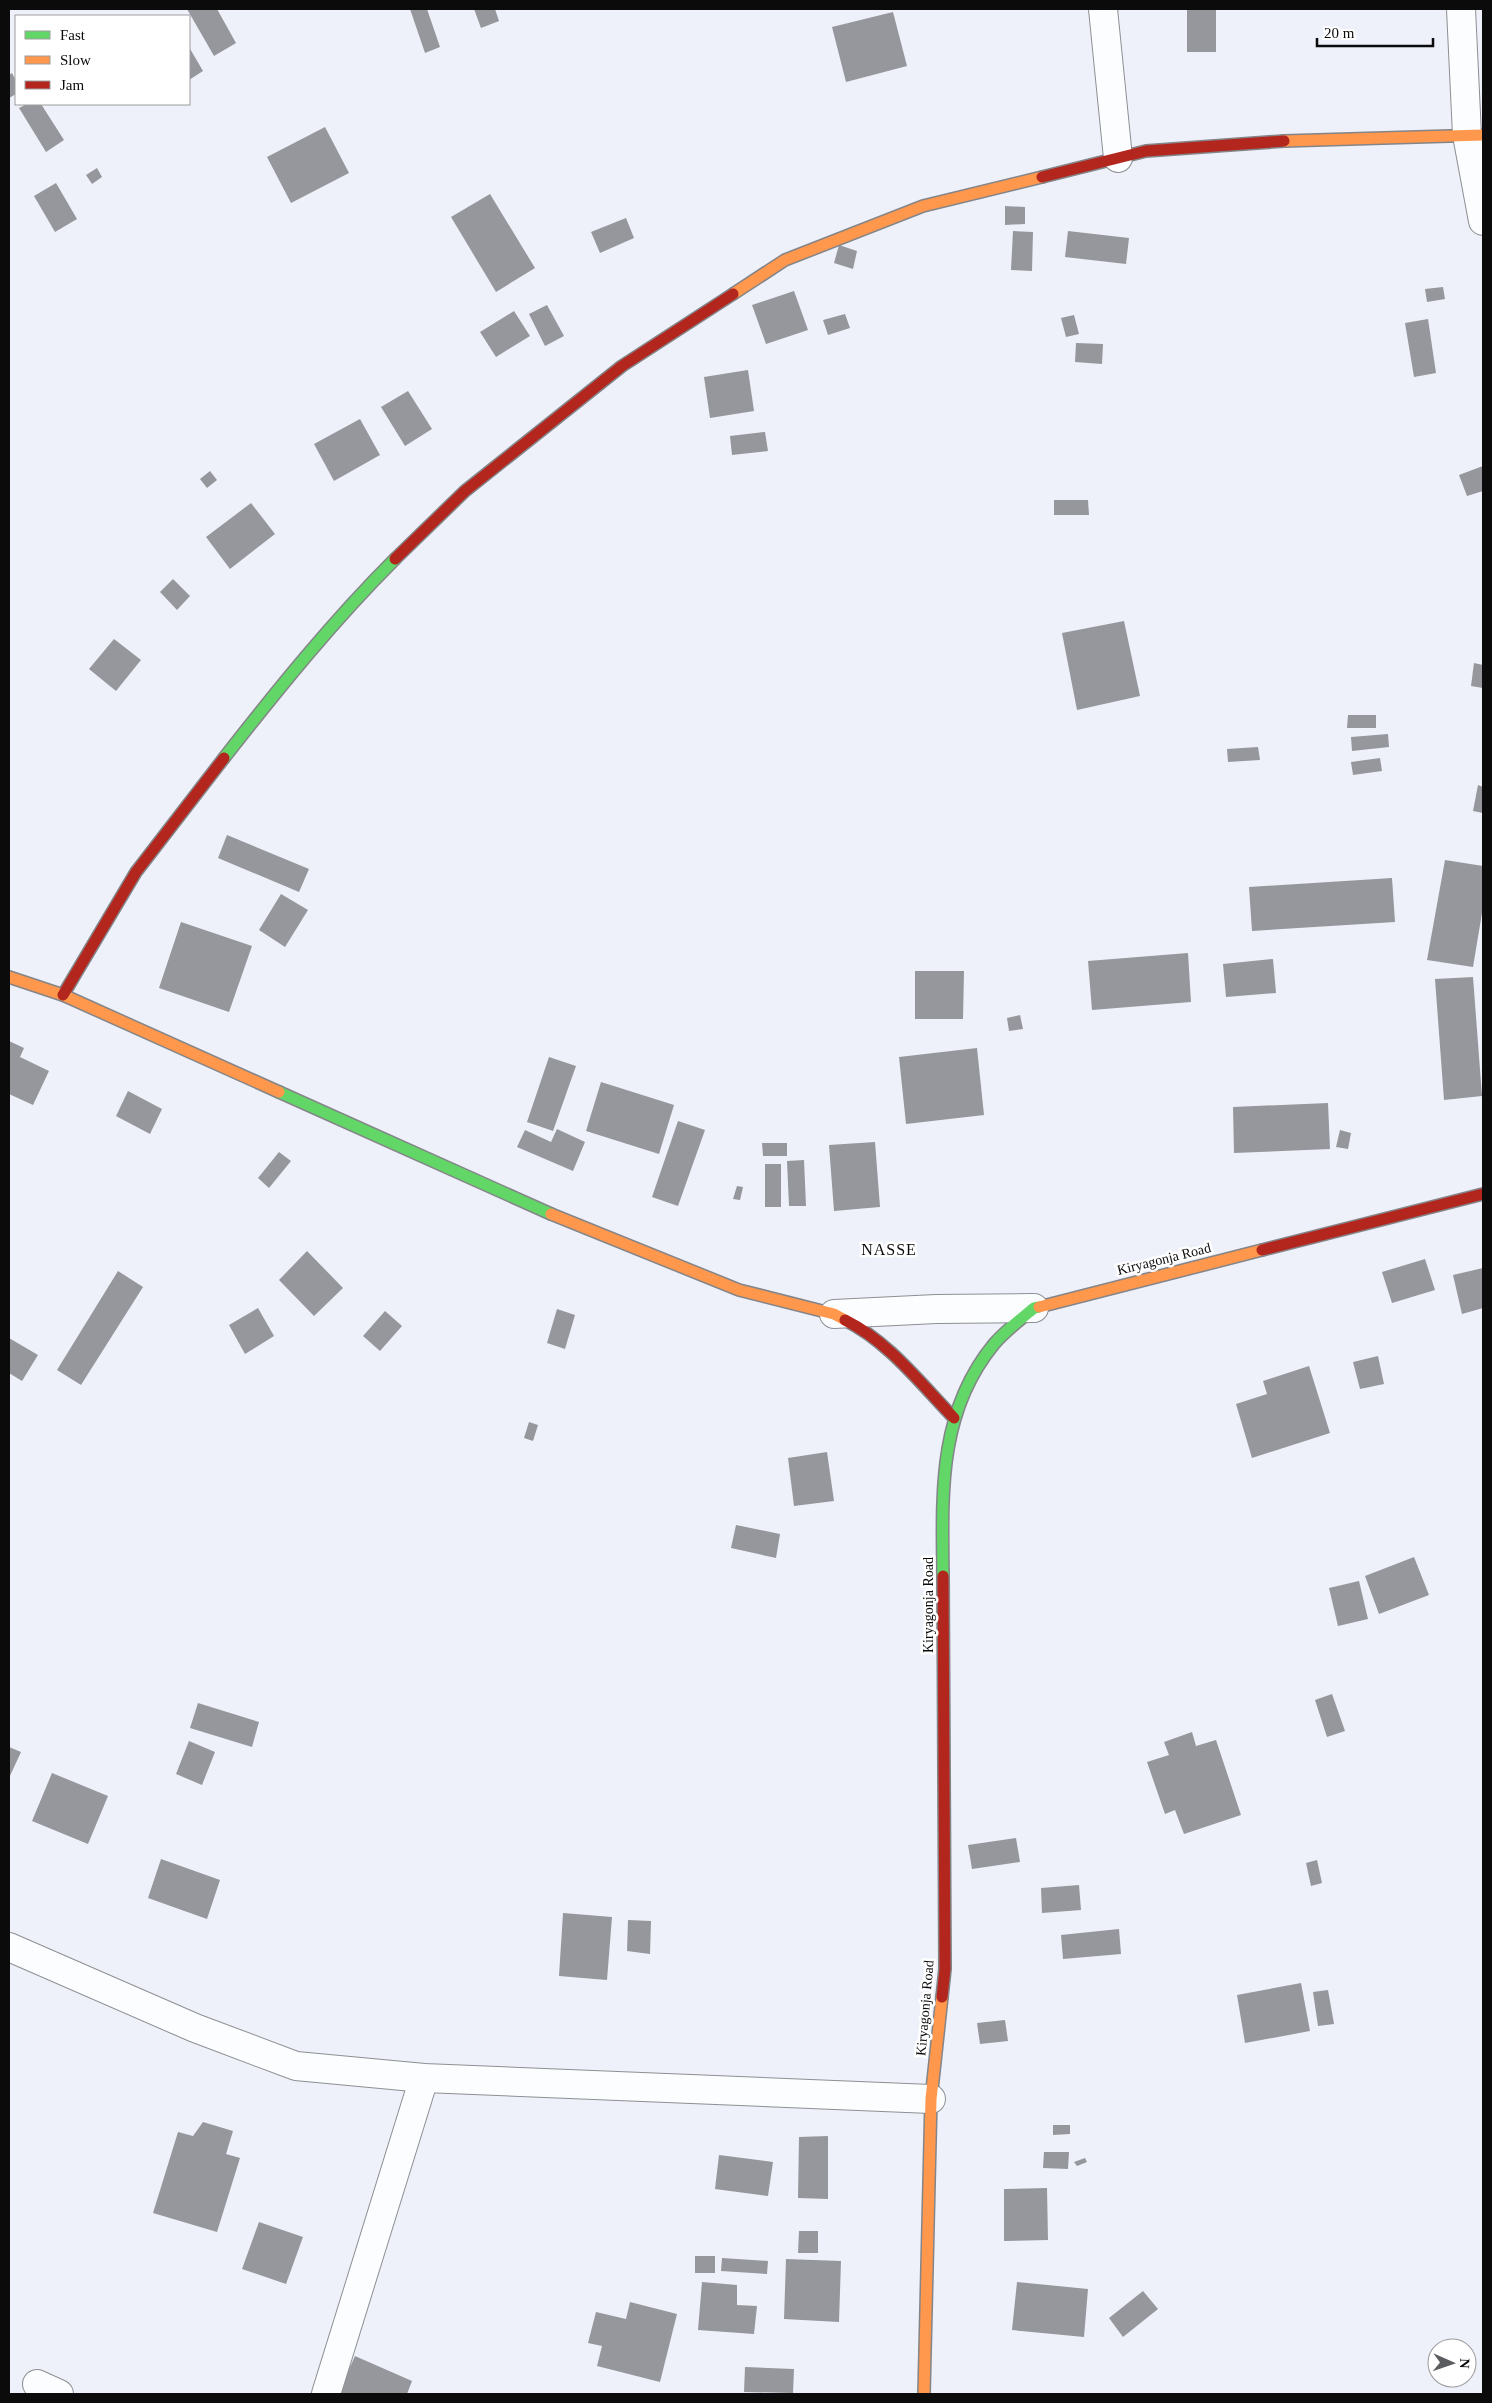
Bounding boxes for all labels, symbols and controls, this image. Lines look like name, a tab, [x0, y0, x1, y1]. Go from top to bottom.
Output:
legend	[15, 15, 190, 105]
scale bar	[1317, 15, 1433, 47]
text: 20 m	[1324, 25, 1355, 41]
text: Fast	[60, 27, 86, 43]
text: Slow	[60, 52, 91, 68]
text: Jam	[60, 77, 84, 93]
street label: Kiryagonja Road	[1116, 1240, 1212, 1278]
district label: NASSE	[861, 1241, 917, 1258]
street label: Kiryagonja Road	[921, 1557, 936, 1653]
street label: Kiryagonja Road	[913, 1960, 937, 2056]
north arrow	[1427, 2338, 1477, 2388]
text: N	[1457, 2358, 1472, 2369]

